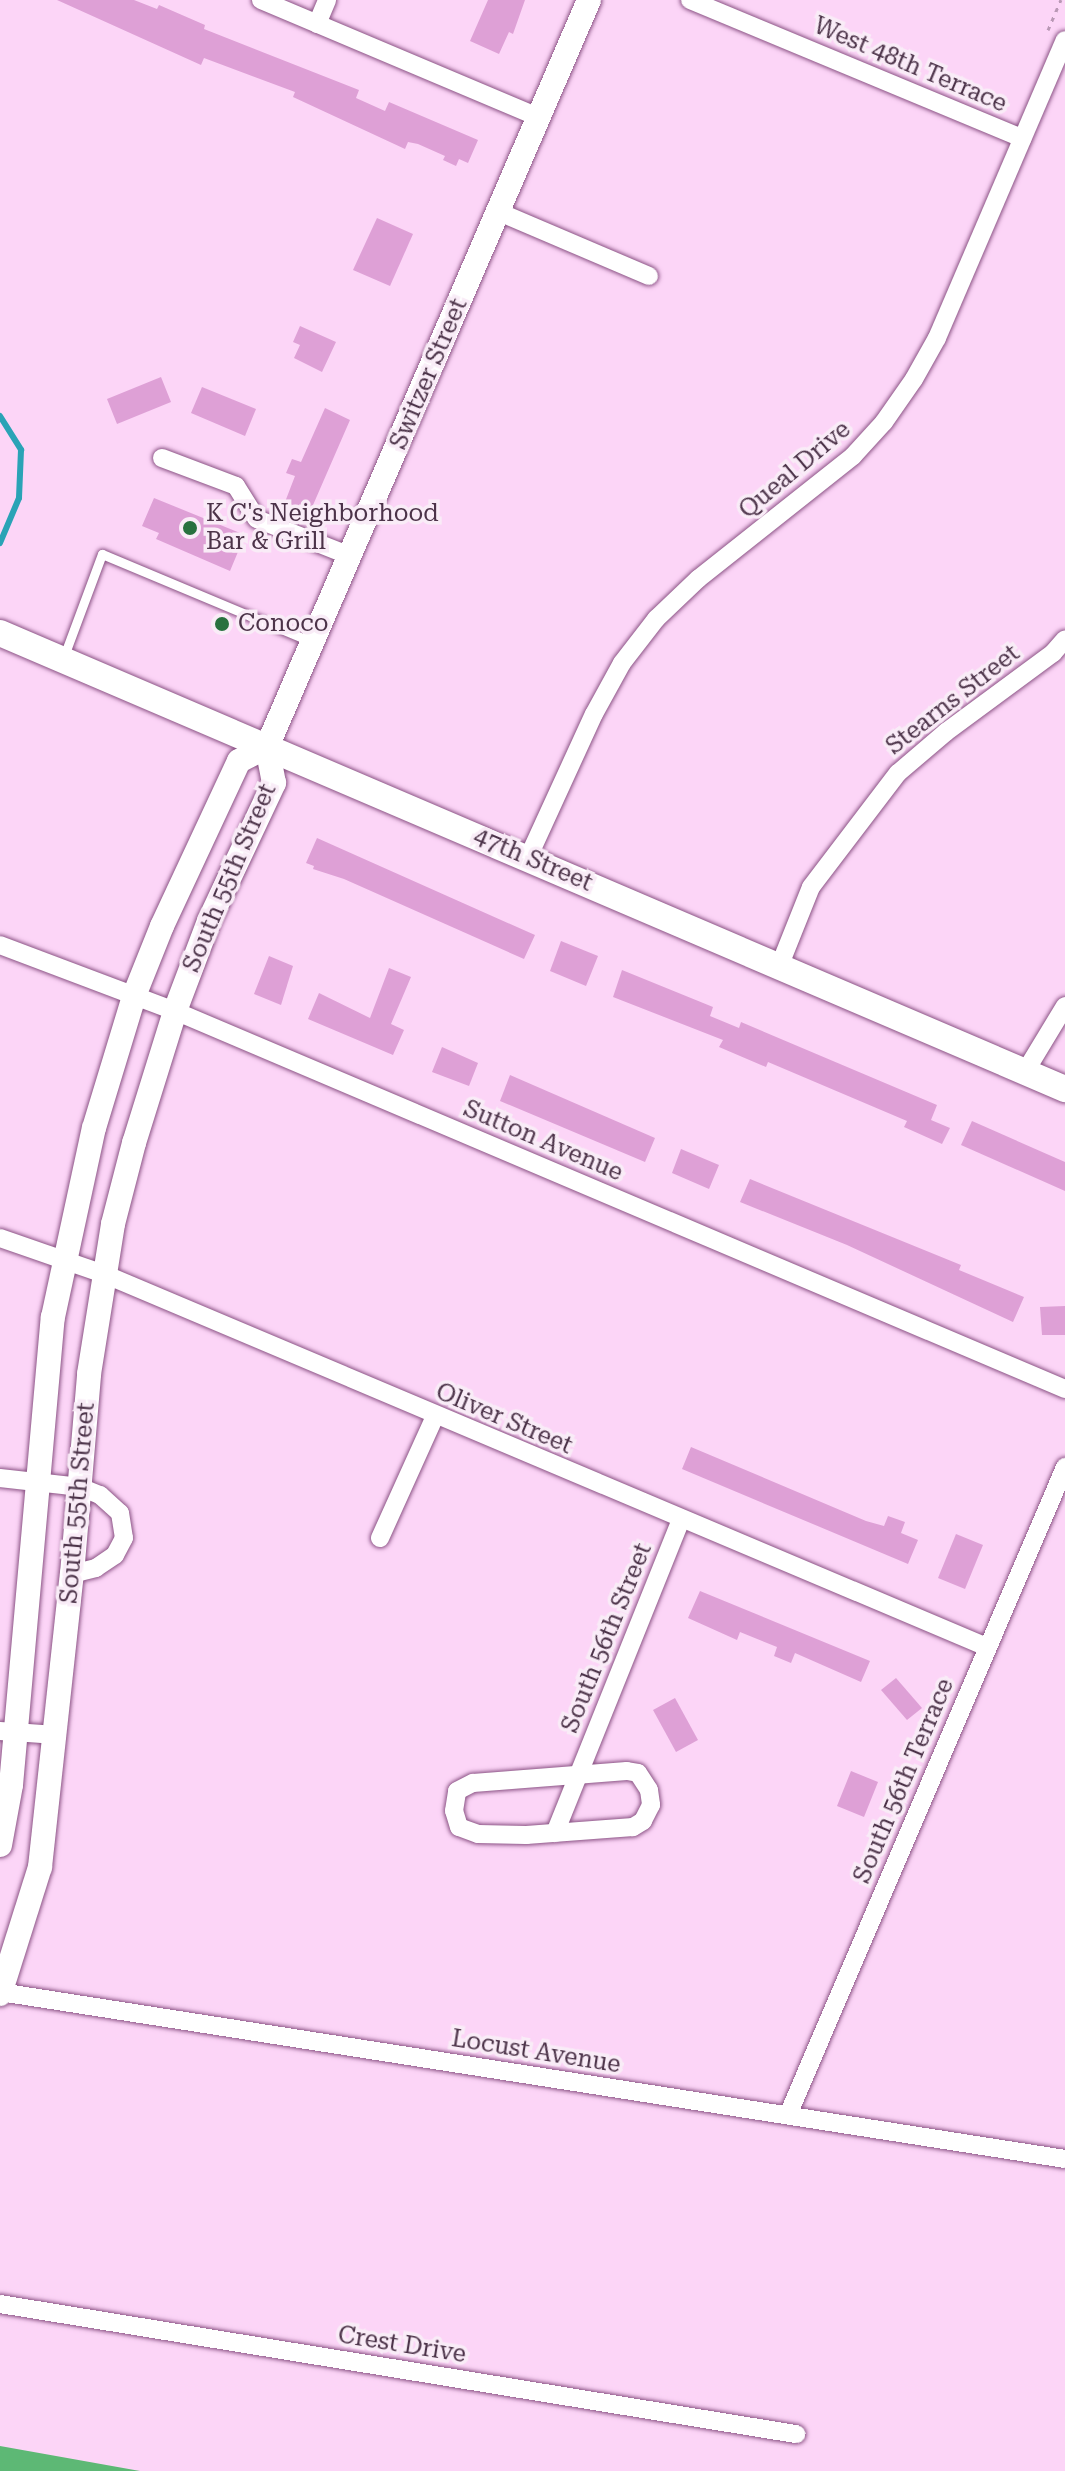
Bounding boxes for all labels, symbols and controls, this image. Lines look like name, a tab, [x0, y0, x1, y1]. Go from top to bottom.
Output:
street label: West 48th Terrace	[809, 11, 1011, 119]
street label: Switzer Street	[384, 294, 474, 454]
street label: Queal Drive	[734, 415, 856, 525]
place label: K C's Neighborhood Bar & Grill	[206, 500, 439, 556]
marker: K C's Neighborhood Bar & Grill	[181, 519, 199, 537]
place label: Conoco	[238, 610, 328, 638]
marker: Conoco	[213, 615, 231, 633]
street label: Stearns Street	[881, 639, 1025, 761]
street label: South 55th Street	[177, 779, 283, 977]
street label: 47th Street	[469, 822, 597, 898]
street label: Sutton Avenue	[459, 1095, 627, 1187]
street label: Oliver Street	[431, 1377, 577, 1461]
street label: South 55th Street	[55, 1401, 101, 1605]
street label: South 56th Street	[556, 1539, 658, 1737]
street label: South 56th Terrace	[848, 1674, 960, 1888]
street label: Locust Avenue	[450, 2024, 622, 2080]
street label: Crest Drive	[336, 2321, 468, 2369]

